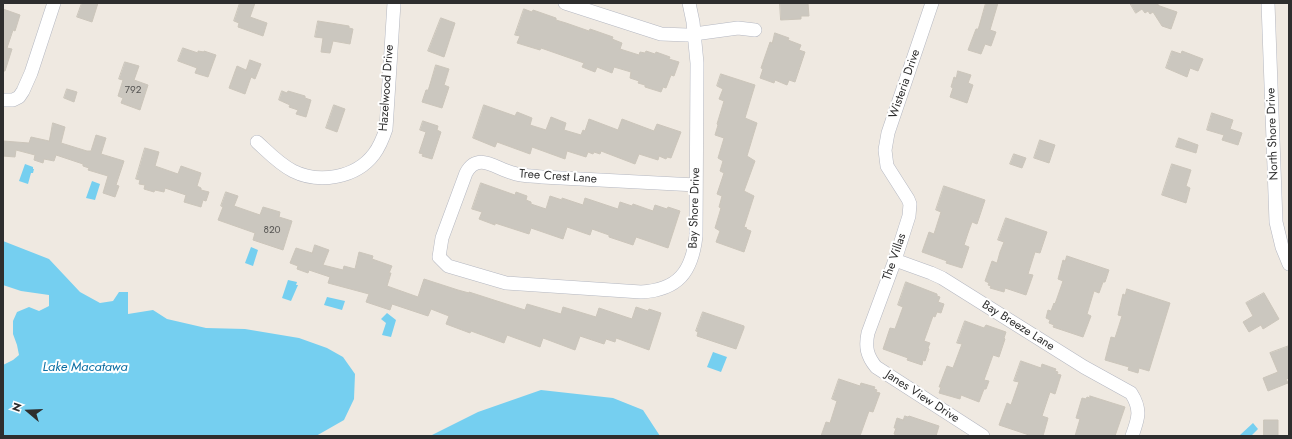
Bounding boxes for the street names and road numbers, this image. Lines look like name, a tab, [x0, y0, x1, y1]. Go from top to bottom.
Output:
street label: Hazelwood Drive	[377, 44, 397, 132]
street label: Wisteria Drive	[886, 48, 924, 120]
street label: North Shore Drive	[1264, 87, 1282, 181]
street label: Tree Crest Lane	[519, 167, 597, 187]
street label: Bay Shore Drive	[686, 167, 704, 249]
street label: The Villas	[880, 232, 910, 282]
street label: Bay Breeze Lane	[979, 298, 1057, 354]
street label: Janes View Drive	[882, 368, 962, 426]

